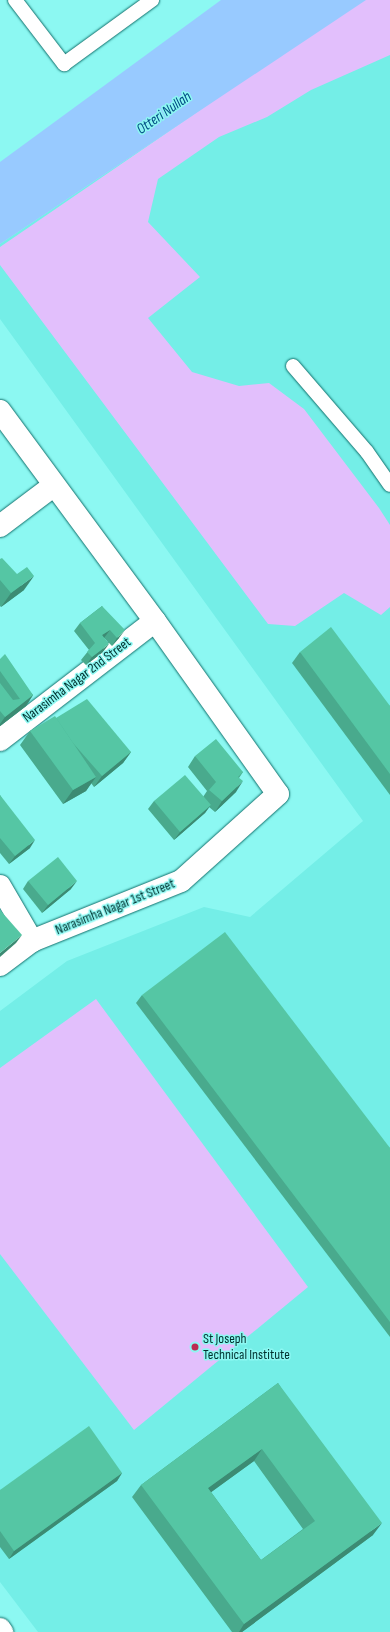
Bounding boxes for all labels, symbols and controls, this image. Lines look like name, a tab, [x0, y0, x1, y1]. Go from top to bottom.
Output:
water label: Otteri Nullah	[133, 88, 195, 138]
street label: Narasimha Nagar 2nd Street	[20, 634, 134, 726]
street label: Narasimha Nagar 1st Street	[53, 875, 177, 939]
place label: St Joseph Technical Institute	[203, 1331, 290, 1364]
marker: St Joseph Technical Institute	[190, 1342, 200, 1352]

